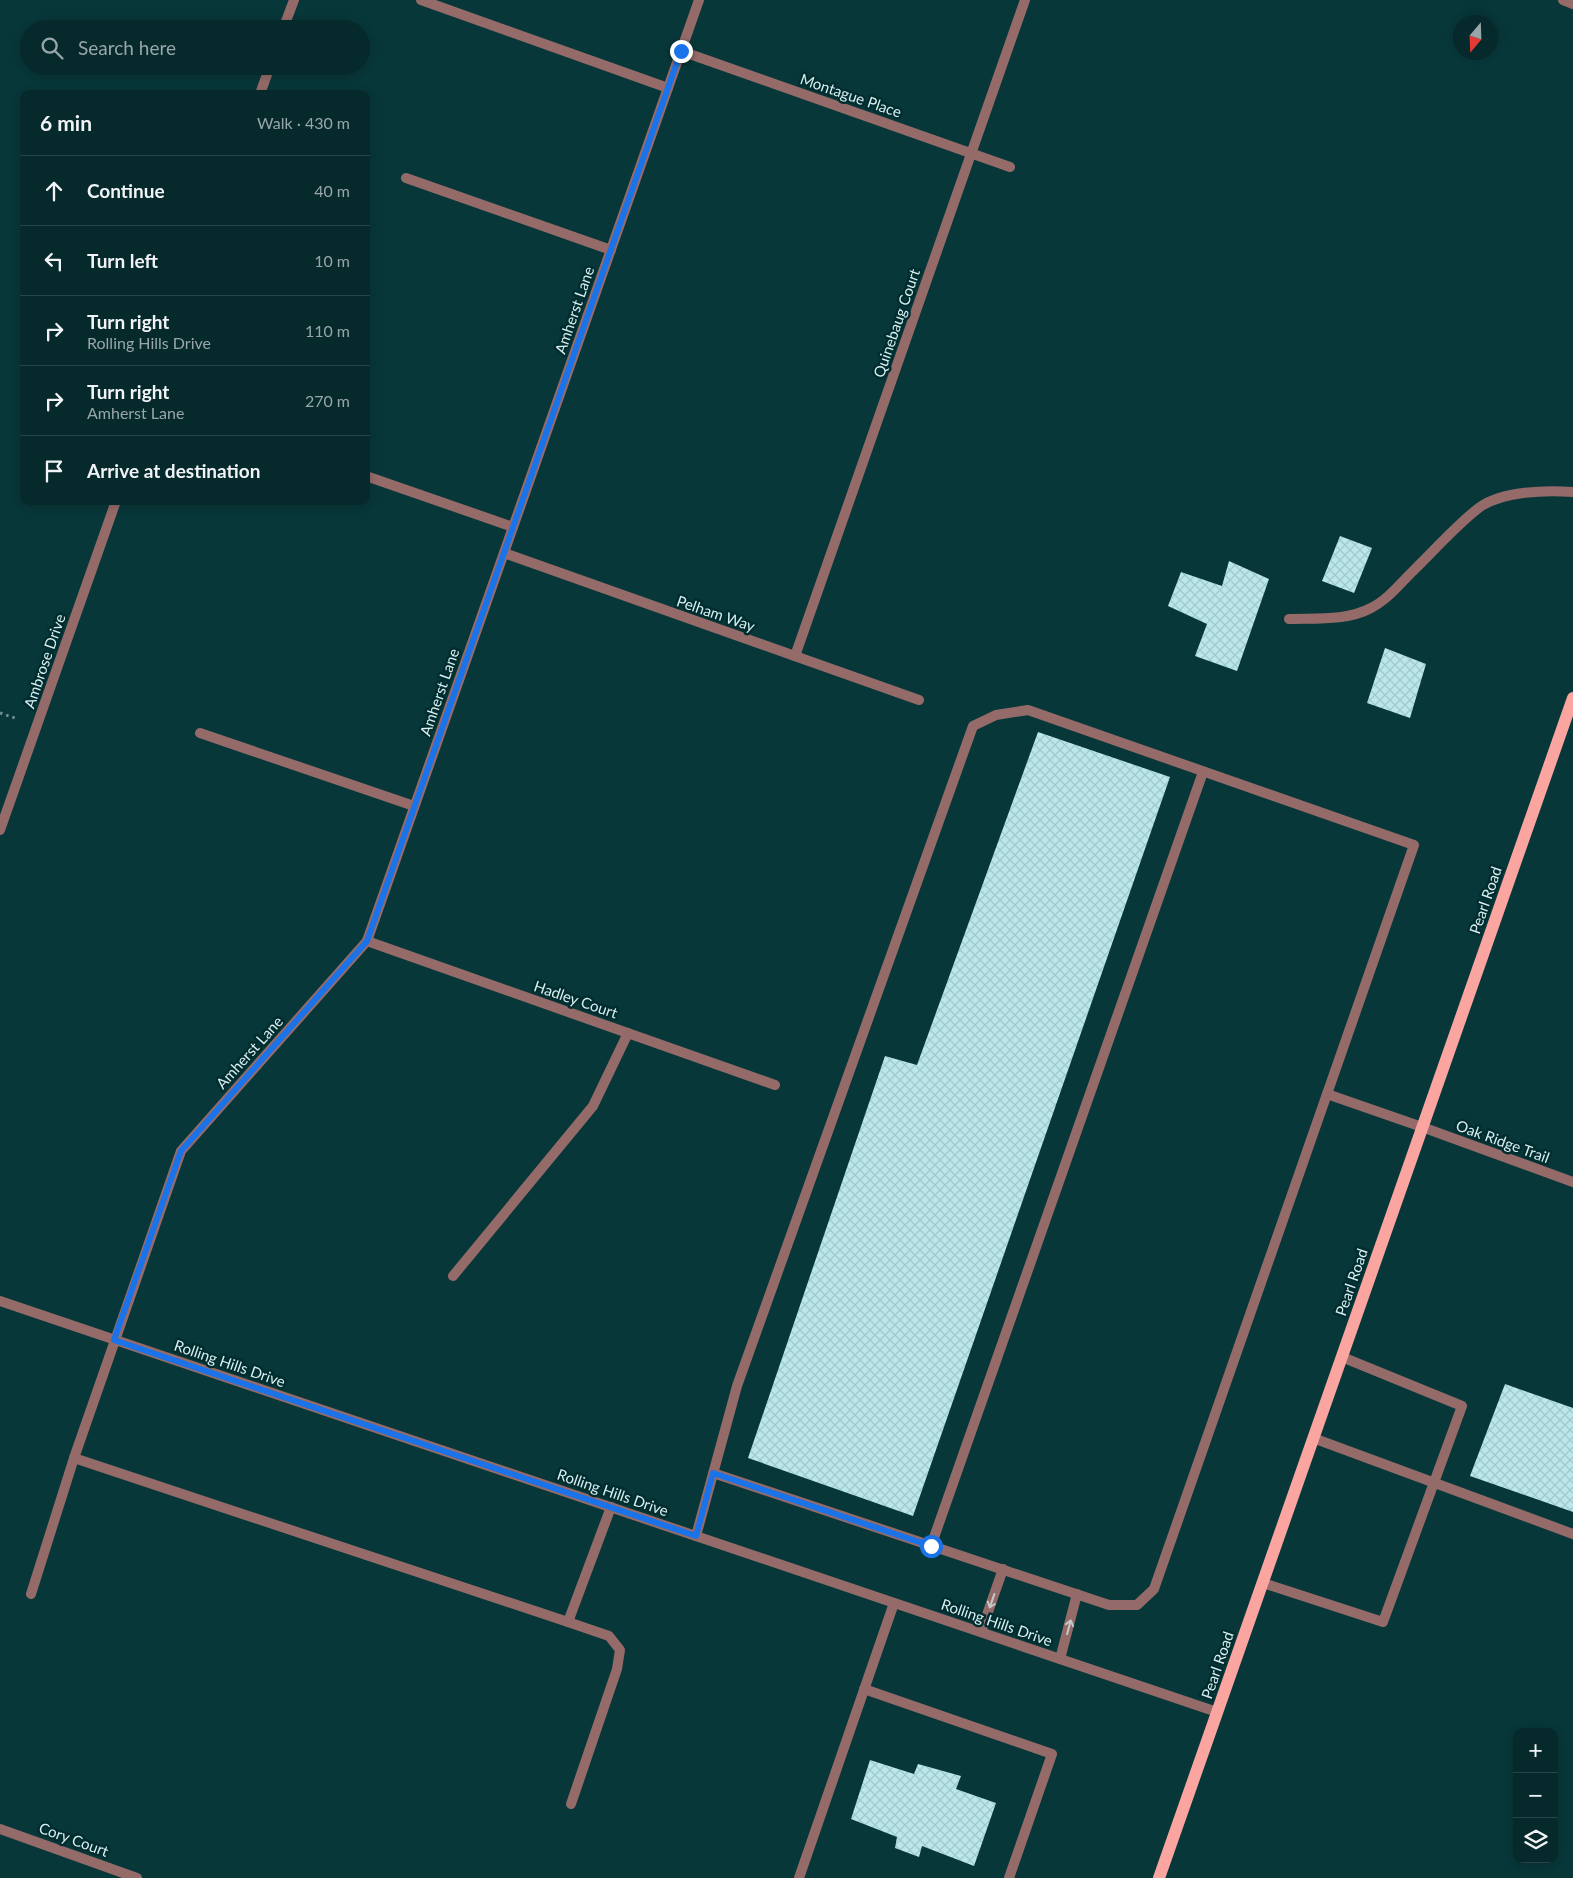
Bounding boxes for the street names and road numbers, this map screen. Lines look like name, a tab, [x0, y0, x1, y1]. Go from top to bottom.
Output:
street label: Montague Place	[798, 69, 904, 121]
street label: Amherst Lane	[551, 264, 597, 356]
street label: Quinebaug Court	[869, 266, 923, 380]
street label: Pelham Way	[675, 591, 758, 635]
street label: Ambrose Drive	[19, 611, 69, 711]
street label: Amherst Lane	[416, 646, 462, 738]
street label: Pearl Road	[1465, 864, 1505, 936]
street label: Hadley Court	[532, 976, 621, 1022]
street label: Amherst Lane	[212, 1012, 286, 1092]
street label: Oak Ridge Trail	[1454, 1116, 1552, 1166]
street label: Pearl Road	[1331, 1246, 1371, 1318]
street label: Rolling Hills Drive	[172, 1336, 288, 1390]
street label: Rolling Hills Drive	[555, 1465, 671, 1519]
street label: Rolling Hills Drive	[939, 1595, 1055, 1649]
street label: Pearl Road	[1197, 1629, 1237, 1701]
street label: Cory Court	[37, 1818, 112, 1860]

